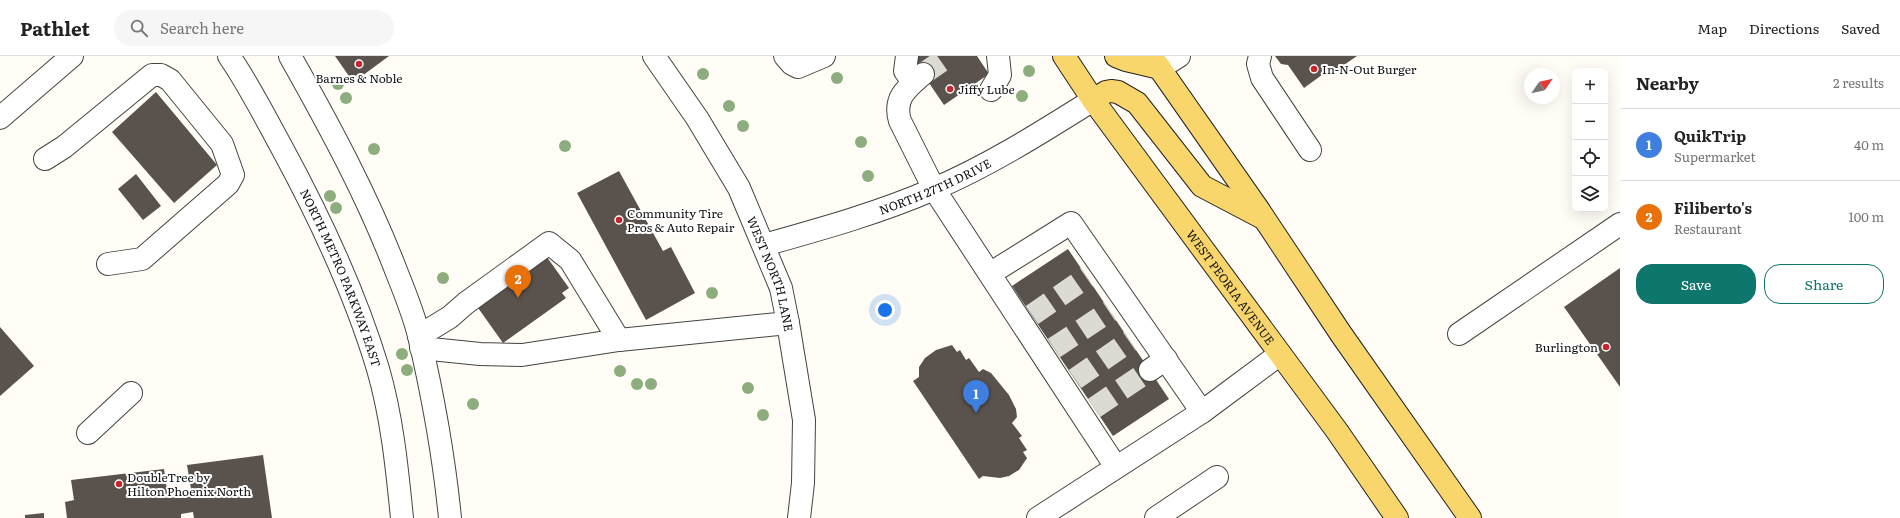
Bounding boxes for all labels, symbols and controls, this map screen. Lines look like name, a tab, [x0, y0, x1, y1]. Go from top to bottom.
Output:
search box	[114, 10, 394, 46]
text: Pathlet	[20, 14, 90, 42]
text: Search here	[160, 16, 244, 39]
icon: search	[128, 17, 150, 39]
text: Map	[1697, 18, 1727, 38]
text: Directions	[1749, 18, 1819, 38]
text: Saved	[1841, 18, 1880, 38]
marker: Barnes & Noble	[354, 59, 364, 69]
place label: In-N-Out Burger	[1322, 60, 1417, 78]
marker: In-N-Out Burger	[1309, 64, 1319, 74]
north arrow	[1524, 68, 1560, 104]
map controls	[1572, 68, 1608, 212]
button: +	[1572, 68, 1608, 104]
place label: Barnes & Noble	[315, 69, 403, 87]
text: Nearby	[1636, 70, 1699, 95]
text: 2 results	[1833, 73, 1884, 92]
place label: Jiffy Lube	[958, 80, 1015, 98]
marker: Jiffy Lube	[945, 84, 955, 94]
button: −	[1572, 104, 1608, 140]
text: QuikTrip	[1674, 124, 1746, 147]
text: 1	[1646, 135, 1652, 154]
text: 40 m	[1854, 135, 1884, 154]
button: locate	[1572, 140, 1608, 176]
text: Supermarket	[1674, 147, 1756, 166]
street label: NORTH 27TH DRIVE	[876, 154, 995, 219]
button: layers	[1572, 176, 1608, 212]
street label: NORTH METRO PARKWAY EAST	[296, 185, 386, 369]
text: Filiberto's	[1674, 196, 1752, 219]
place label: Community Tire Pros & Auto Repair	[627, 204, 735, 236]
text: 2	[1646, 207, 1652, 226]
text: 100 m	[1848, 207, 1884, 226]
street label: WEST NORTH LANE	[743, 213, 798, 333]
marker: Community Tire Pros & Auto Repair	[614, 215, 624, 225]
text: Restaurant	[1674, 219, 1742, 238]
street label: WEST PEORIA AVENUE	[1182, 226, 1280, 349]
button: Save	[1636, 264, 1756, 304]
button: Share	[1764, 264, 1884, 304]
pin: 2	[505, 265, 531, 298]
your location	[875, 300, 895, 320]
place label: Burlington	[1535, 338, 1598, 356]
marker: Burlington	[1601, 342, 1611, 352]
pin: 1	[963, 380, 989, 413]
place label: DoubleTree by Hilton Phoenix North	[127, 468, 251, 500]
marker: DoubleTree by Hilton Phoenix North	[114, 479, 124, 489]

